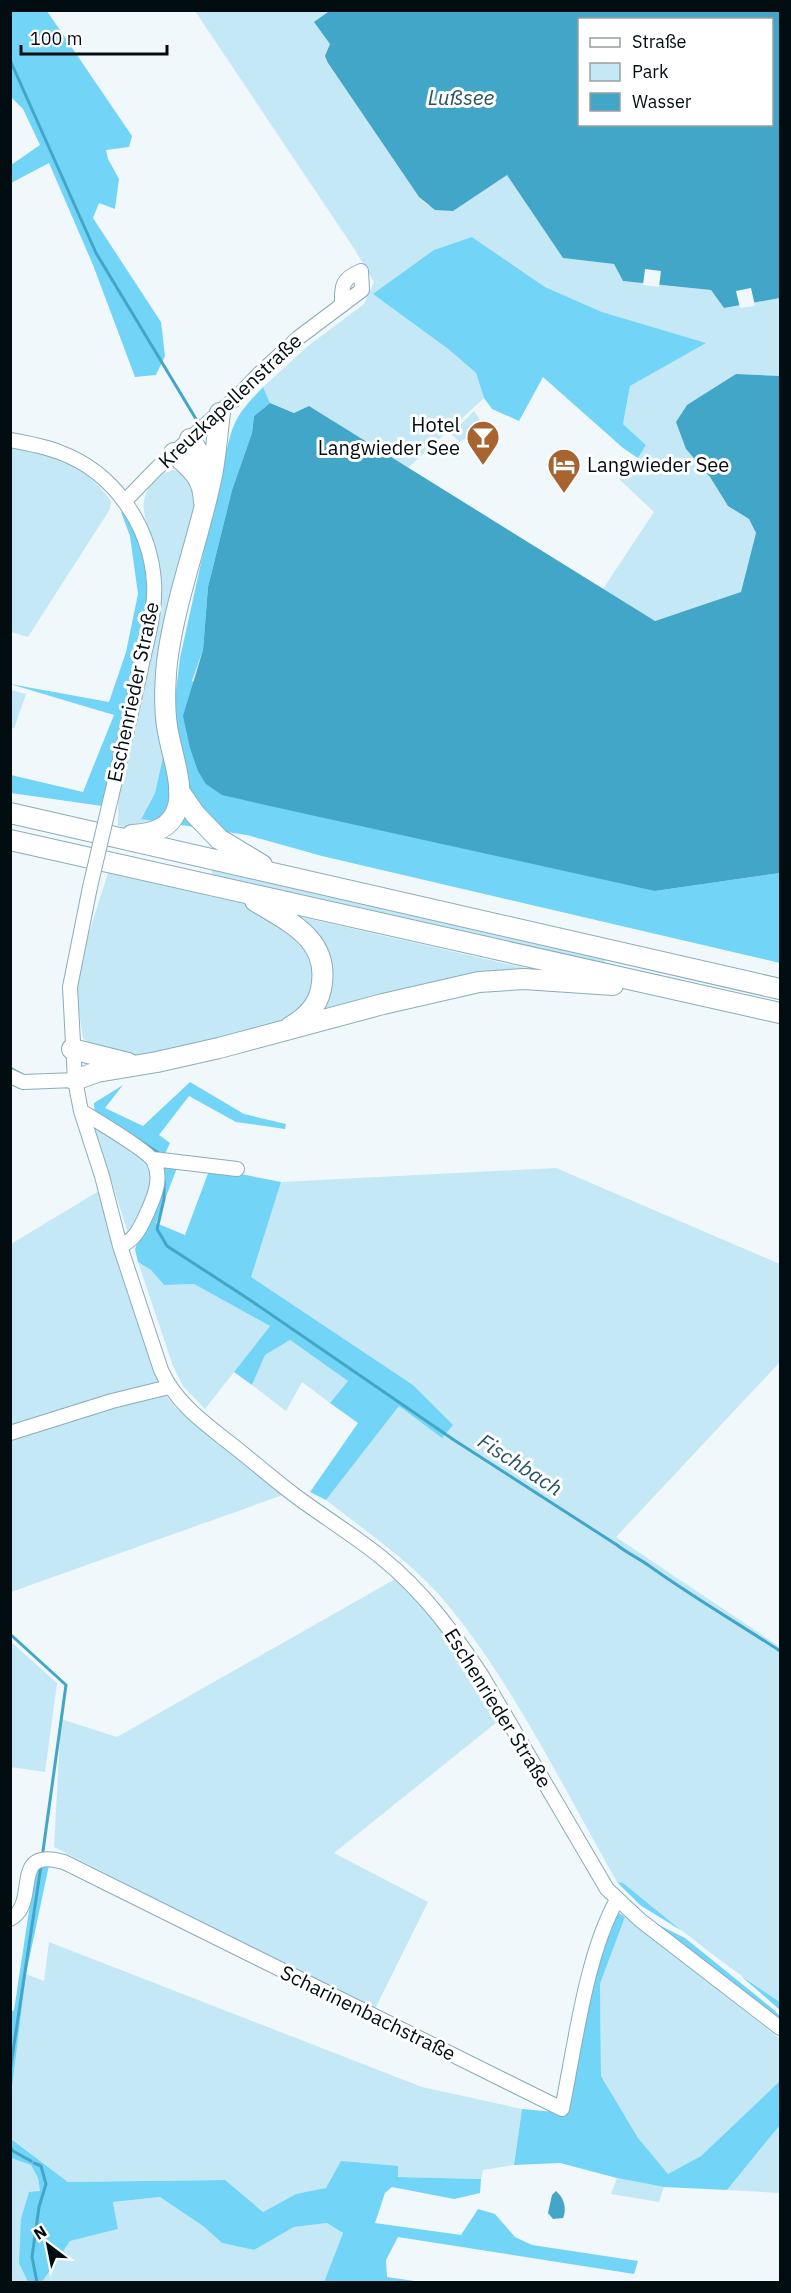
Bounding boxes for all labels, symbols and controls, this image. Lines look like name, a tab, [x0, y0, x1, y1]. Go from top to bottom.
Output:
scale bar	[21, 18, 166, 56]
legend	[578, 18, 773, 126]
text: 100 m	[30, 27, 82, 50]
text: Straße	[632, 30, 686, 53]
text: Park	[632, 60, 669, 83]
water label: Lußsee	[428, 83, 495, 111]
text: Wasser	[632, 90, 692, 113]
street label: Kreuzkapellenstraße	[152, 327, 307, 474]
place label: Hotel Langwieder See	[318, 411, 460, 461]
bar icon: Hotel Langwieder See	[465, 419, 501, 466]
hotel icon: Langwieder See	[546, 447, 582, 494]
place label: Langwieder See	[587, 451, 729, 478]
street label: Eschenrieder Straße	[100, 599, 165, 784]
water label: Fischbach	[473, 1426, 568, 1502]
street label: Eschenrieder Straße	[438, 1623, 558, 1793]
street label: Scharinenbachstraße	[276, 1958, 460, 2067]
north arrow	[18, 2215, 78, 2275]
text: N	[30, 2221, 50, 2244]

